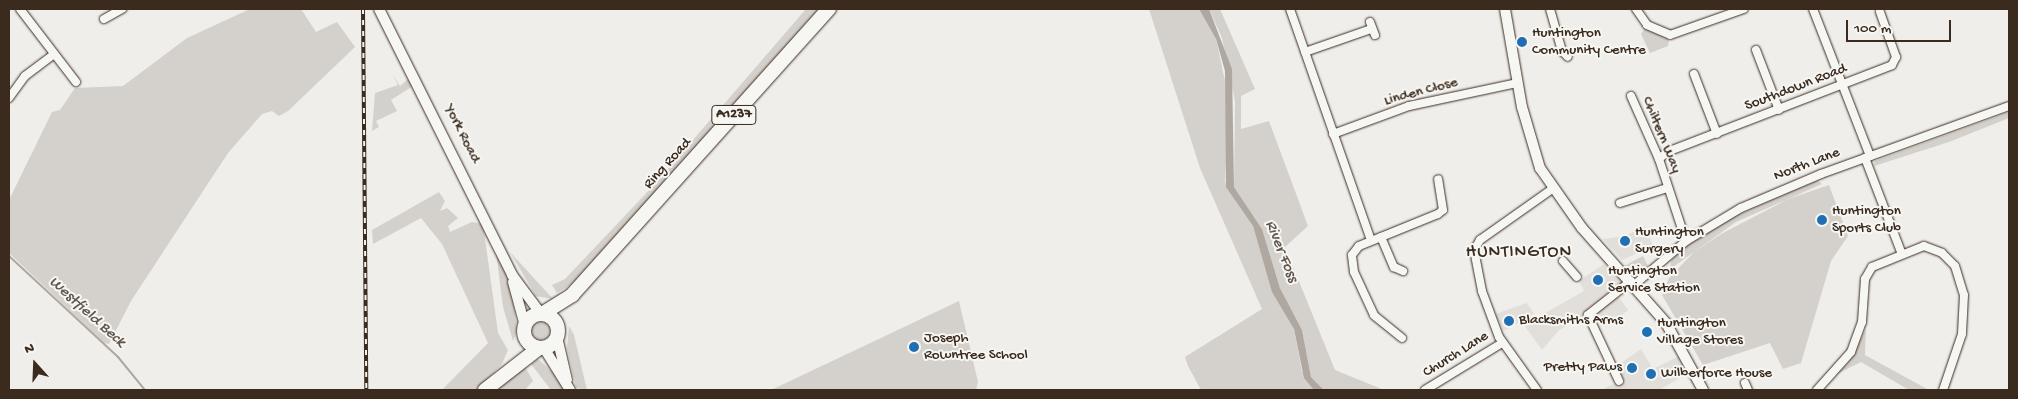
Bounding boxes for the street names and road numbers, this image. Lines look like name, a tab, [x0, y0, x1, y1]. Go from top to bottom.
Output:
street label: Southdown Road	[1743, 60, 1849, 116]
street label: Linden Close	[1382, 74, 1460, 110]
street label: Chiltern Way	[1637, 94, 1685, 176]
street label: York Road	[440, 102, 484, 166]
road number: A1237	[710, 104, 758, 126]
street label: Ring Road	[640, 135, 696, 193]
street label: North Lane	[1771, 144, 1843, 186]
street label: Church Lane	[1420, 328, 1492, 382]

